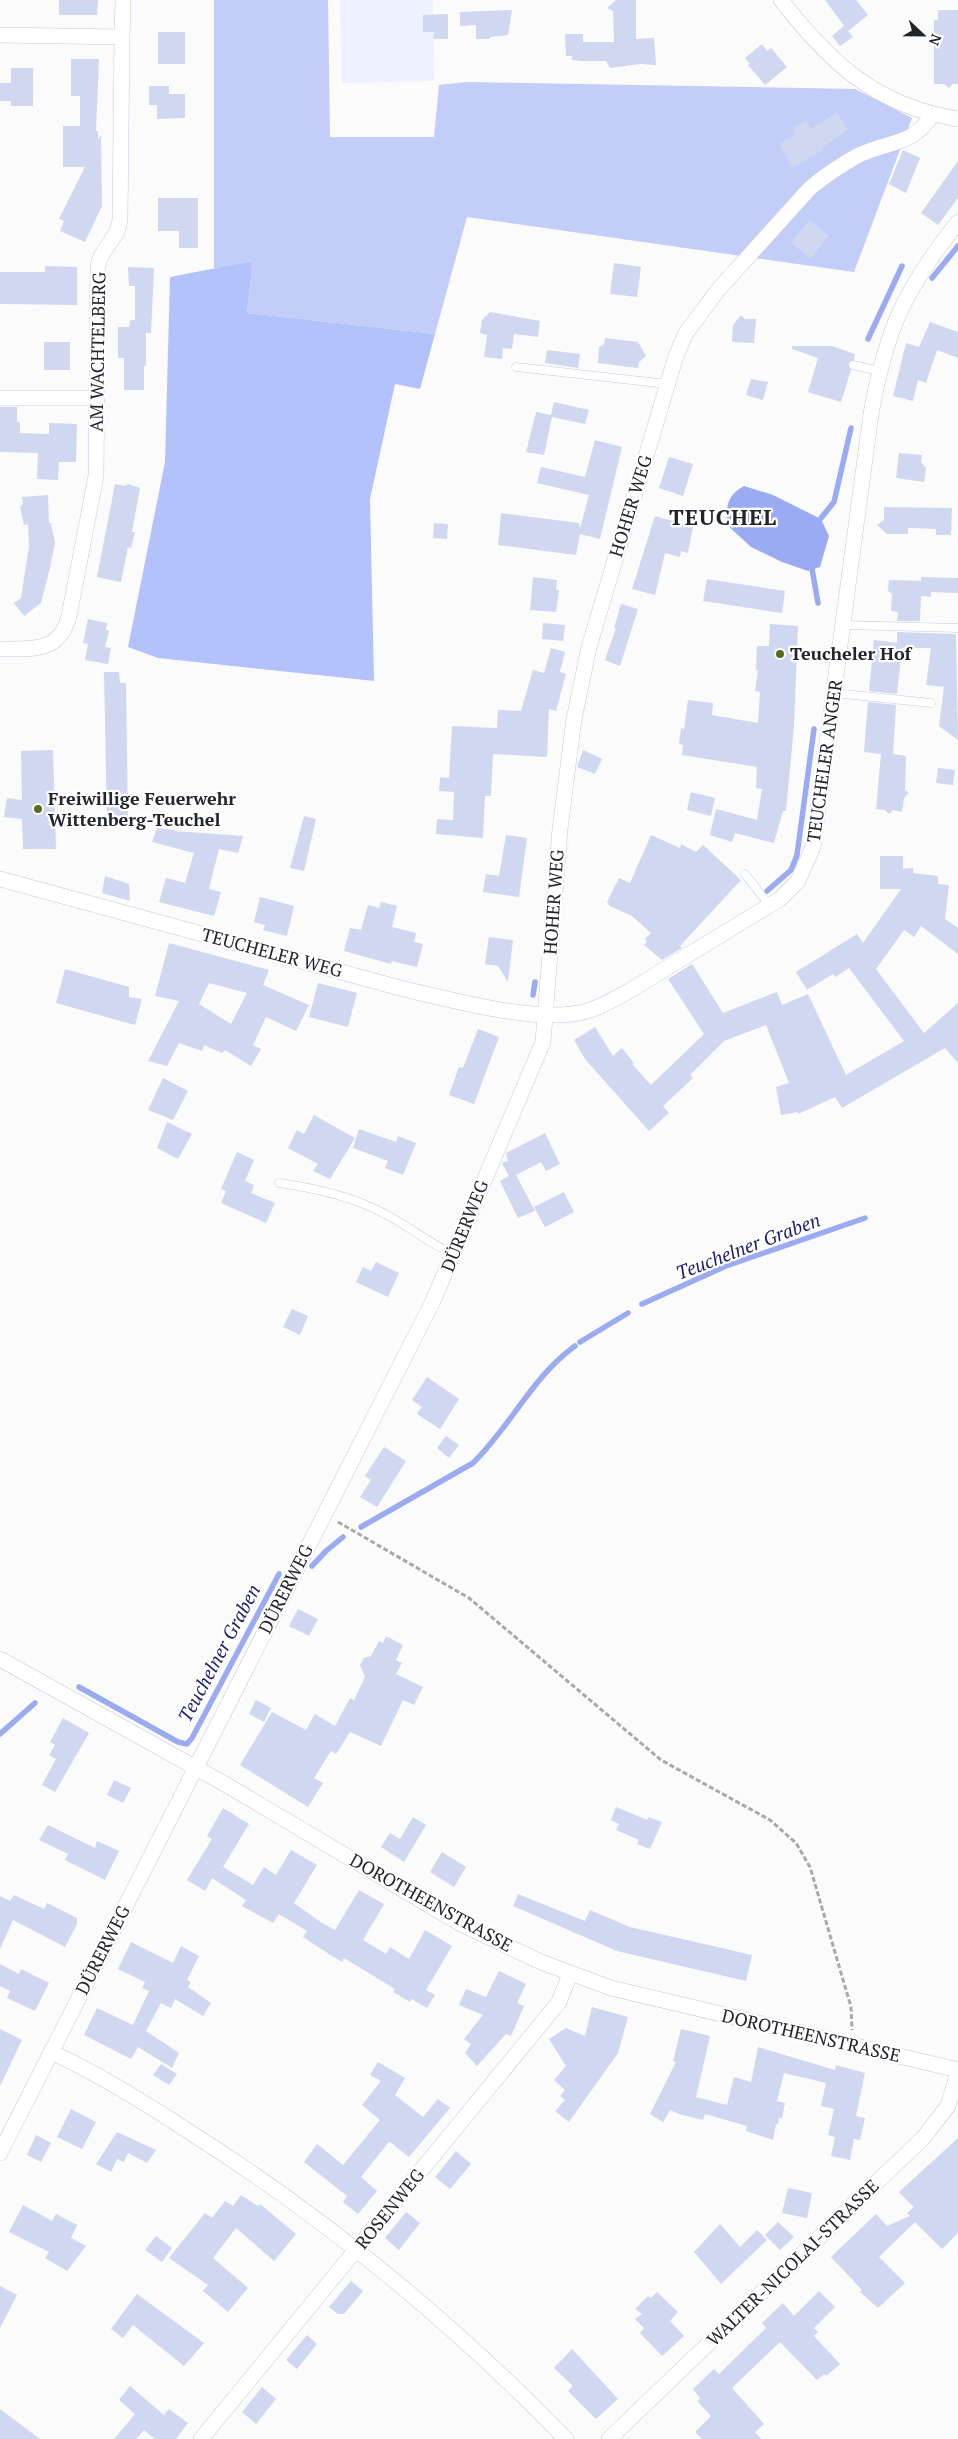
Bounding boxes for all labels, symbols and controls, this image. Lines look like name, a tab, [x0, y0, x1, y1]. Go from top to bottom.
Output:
north arrow	[898, 10, 948, 60]
text: N	[925, 32, 946, 49]
street label: AM WACHTELBERG	[84, 271, 110, 432]
street label: HOHER WEG	[603, 451, 657, 560]
district label: TEUCHEL	[669, 502, 777, 531]
place label: Teucheler Hof	[790, 641, 913, 665]
marker: Teucheler Hof	[774, 648, 786, 660]
street label: TEUCHELER ANGER	[801, 677, 847, 844]
place label: Freiwillige Feuerwehr Wittenberg-Teuchel	[48, 786, 236, 831]
marker: Freiwillige Feuerwehr Wittenberg-Teuchel	[32, 803, 44, 815]
street label: HOHER WEG	[537, 848, 569, 955]
street label: TEUCHELER WEG	[199, 922, 346, 983]
street label: DÜRERWEG	[435, 1176, 494, 1275]
water label: Teuchelner Graben	[672, 1206, 824, 1285]
street label: DÜRERWEG	[252, 1539, 318, 1637]
water label: Teuchelner Graben	[172, 1579, 265, 1726]
street label: DOROTHEENSTRASSE	[346, 1847, 517, 1957]
street label: DÜRERWEG	[69, 1900, 135, 1998]
street label: DOROTHEENSTRASSE	[720, 2003, 903, 2067]
street label: ROSENWEG	[349, 2163, 430, 2254]
street label: WALTER-NICOLAI-STRASSE	[701, 2174, 883, 2351]

